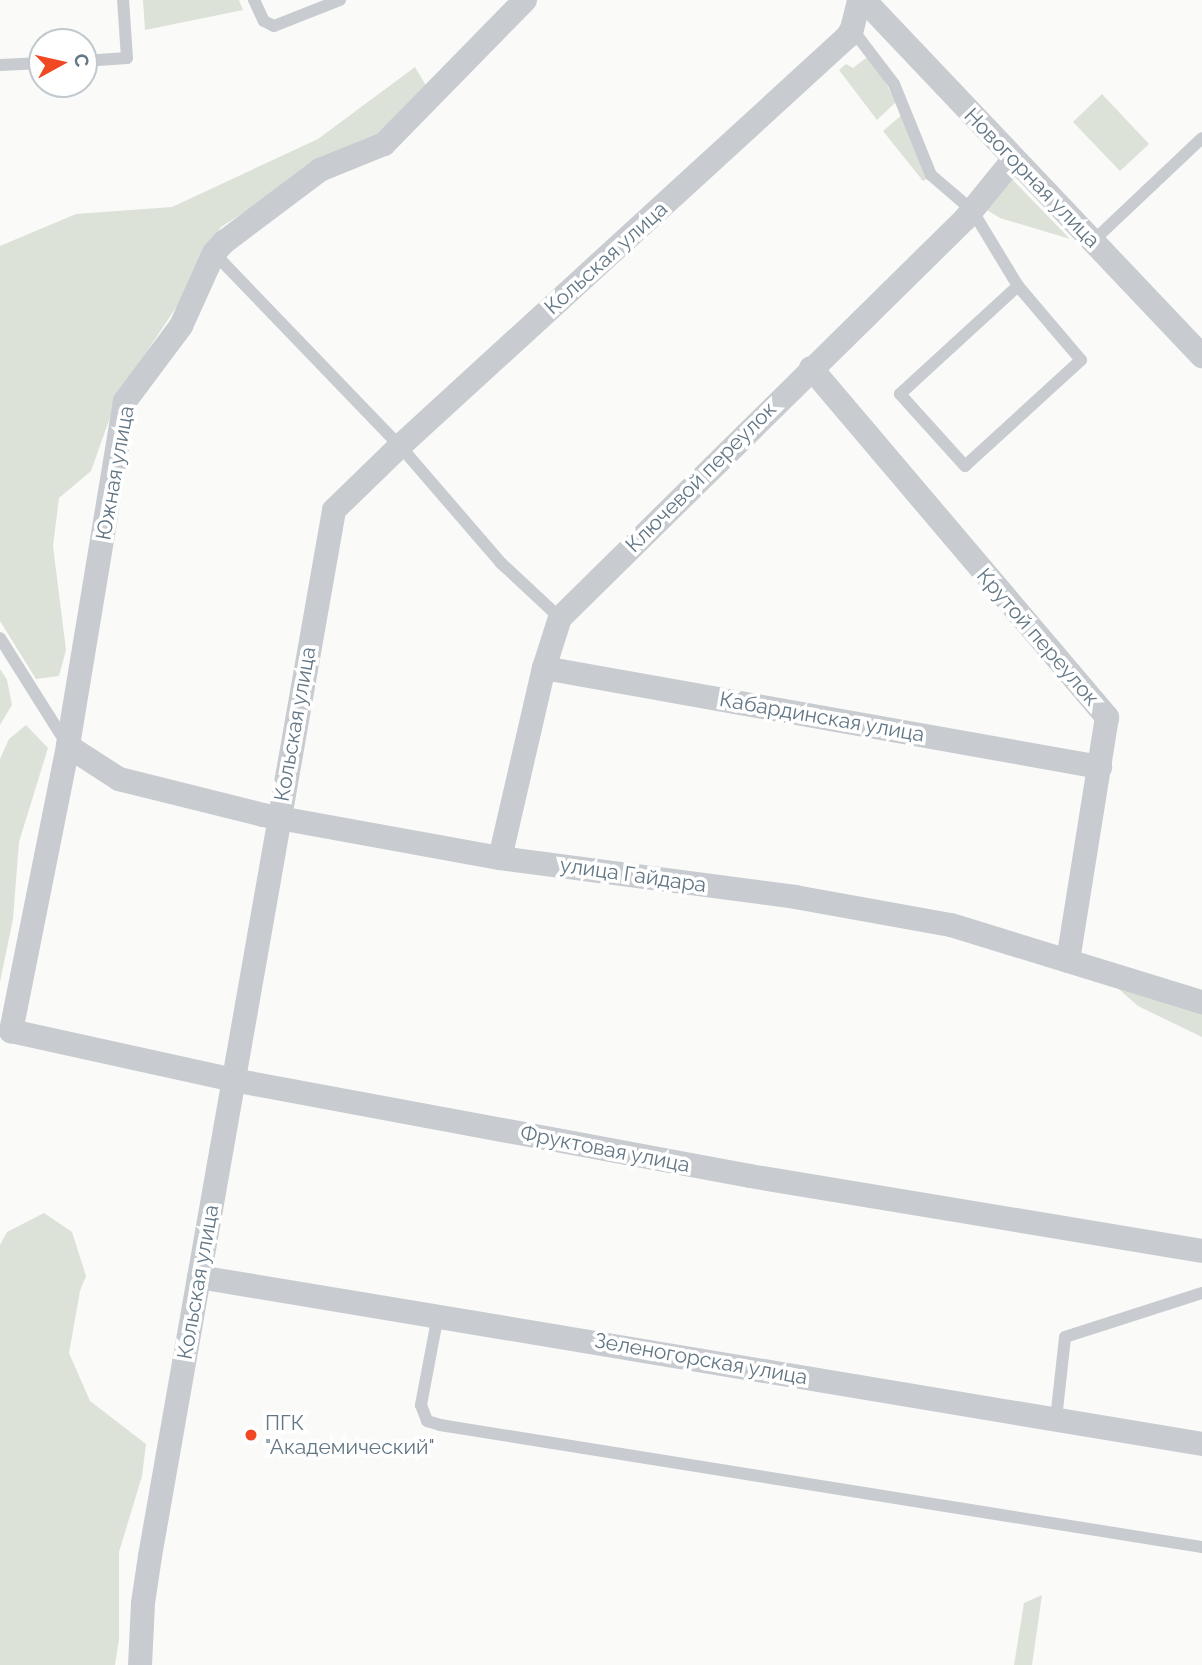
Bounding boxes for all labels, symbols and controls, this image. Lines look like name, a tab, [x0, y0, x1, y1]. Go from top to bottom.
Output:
north arrow	[28, 28, 98, 98]
text: С	[70, 52, 94, 68]
street label: Новогорная улица	[959, 103, 1105, 253]
street label: Кольская улица	[539, 196, 673, 320]
street label: Ключевой переулок	[621, 397, 781, 557]
street label: Южная улица	[91, 404, 139, 542]
street label: Крутой переулок	[972, 563, 1104, 711]
street label: Кольская улица	[269, 645, 321, 803]
street label: Кабардинская улица	[717, 687, 927, 747]
street label: улица Гайдара	[558, 852, 708, 898]
street label: Фруктовая улица	[518, 1120, 692, 1178]
street label: Кольская улица	[172, 1203, 224, 1361]
street label: Зеленогорская улица	[592, 1328, 810, 1390]
place label: ПГК "Академический"	[265, 1410, 435, 1460]
marker: ПГК "Академический"	[243, 1427, 259, 1443]

